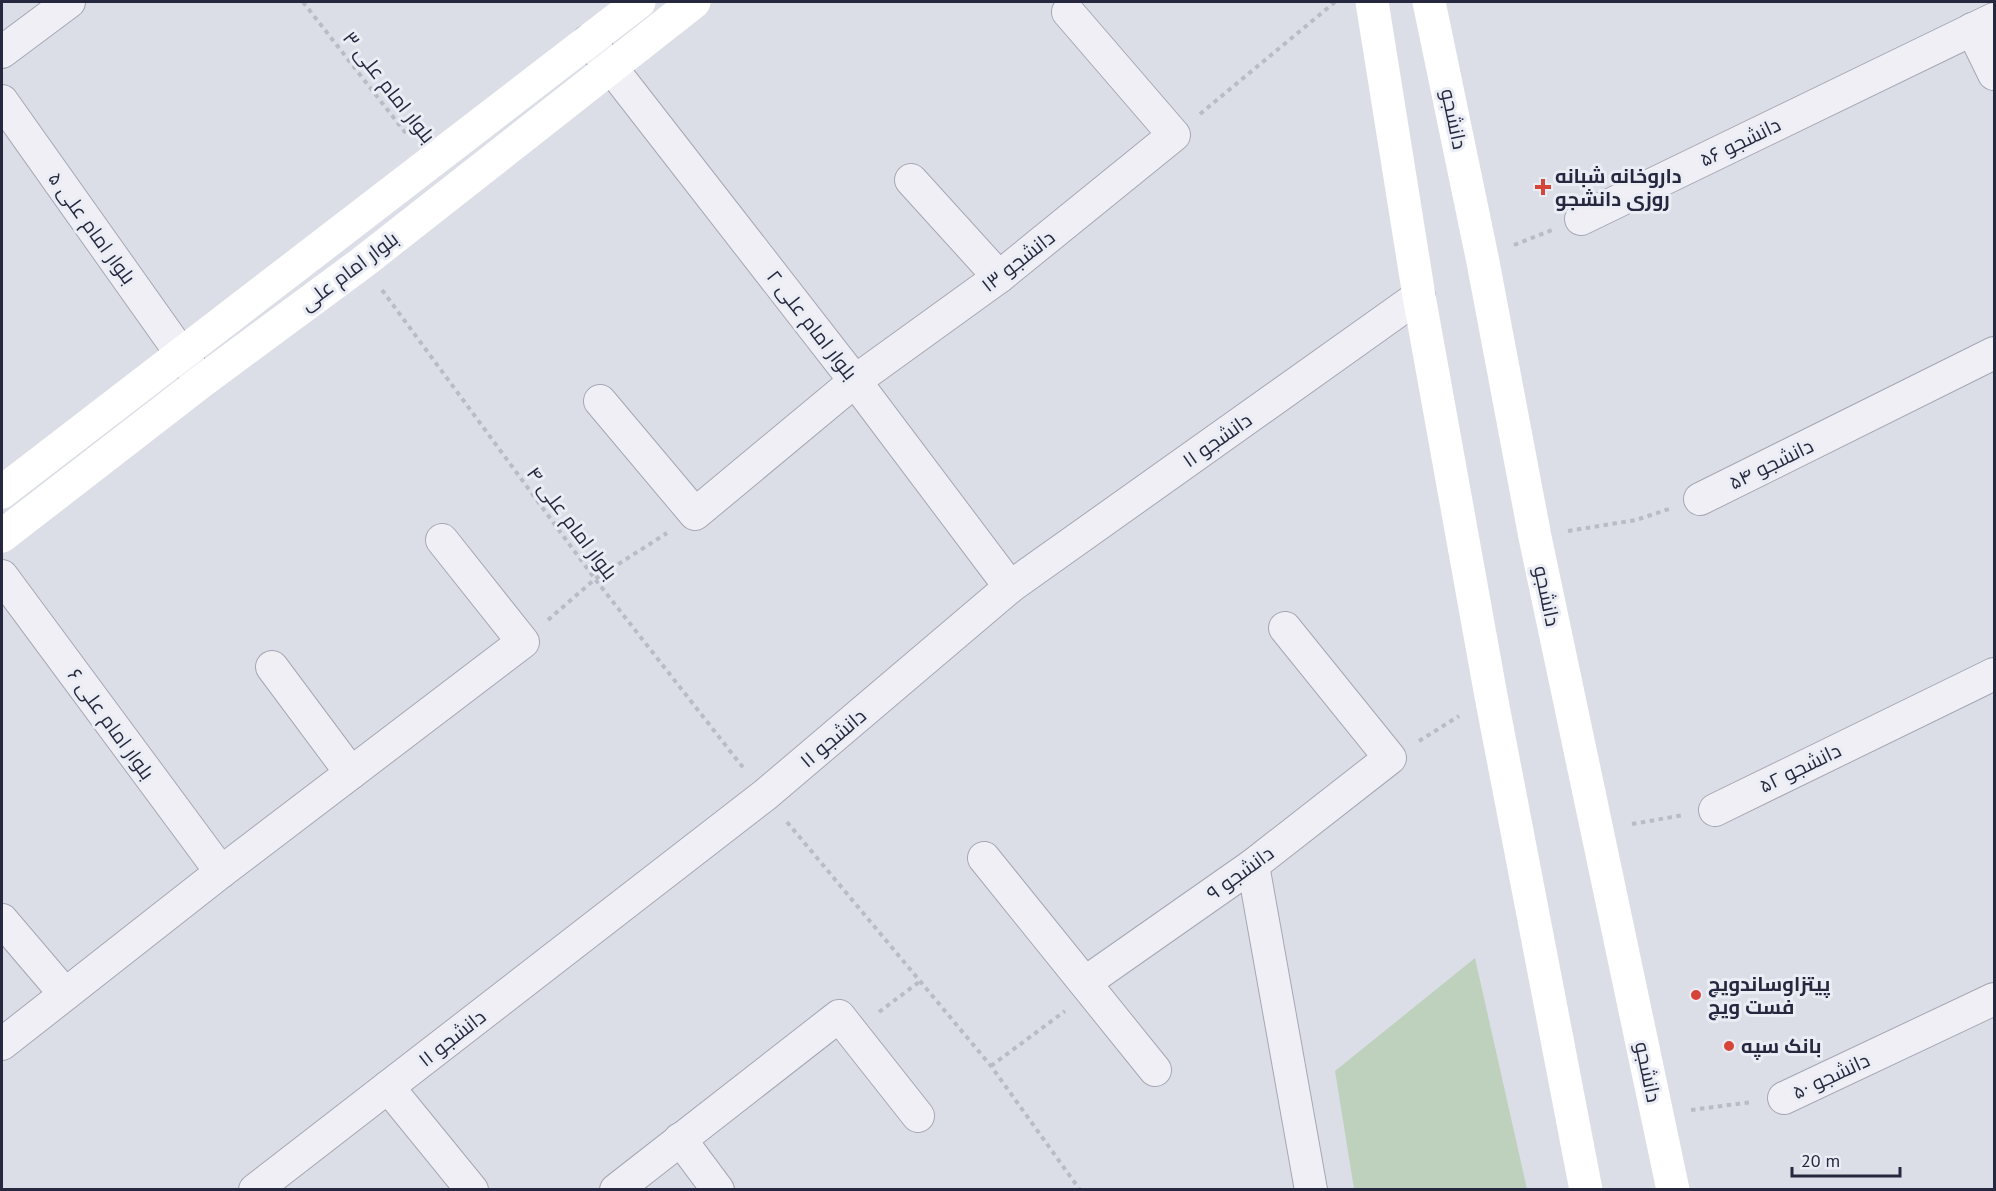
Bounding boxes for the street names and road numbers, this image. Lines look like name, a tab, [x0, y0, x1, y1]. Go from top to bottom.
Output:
street label: بلوار امام علی ۳	[336, 26, 441, 149]
street label: دانشجو	[1435, 86, 1473, 152]
street label: دانشجو ۵۶	[1695, 111, 1785, 173]
street label: بلوار امام علی ۵	[42, 167, 142, 290]
street label: دانشجو ۱۳	[976, 224, 1060, 298]
street label: بلوار امام علی	[295, 226, 404, 317]
street label: بلوار امام علی ۲	[760, 265, 863, 386]
street label: دانشجو ۱۱	[1177, 407, 1257, 473]
street label: دانشجو ۵۴	[1725, 432, 1817, 496]
street label: بلوار امام علی ۴	[520, 461, 623, 585]
street label: دانشجو	[1528, 563, 1566, 629]
street label: بلوار امام علی ۶	[61, 663, 160, 785]
street label: دانشجو ۱۱	[794, 703, 872, 773]
street label: دانشجو ۵۲	[1755, 737, 1845, 799]
street label: دانشجو ۹	[1201, 840, 1279, 906]
street label: دانشجو ۱۱	[413, 1003, 491, 1073]
street label: دانشجو	[1629, 1039, 1667, 1105]
street label: دانشجو ۵۰	[1788, 1047, 1874, 1105]

